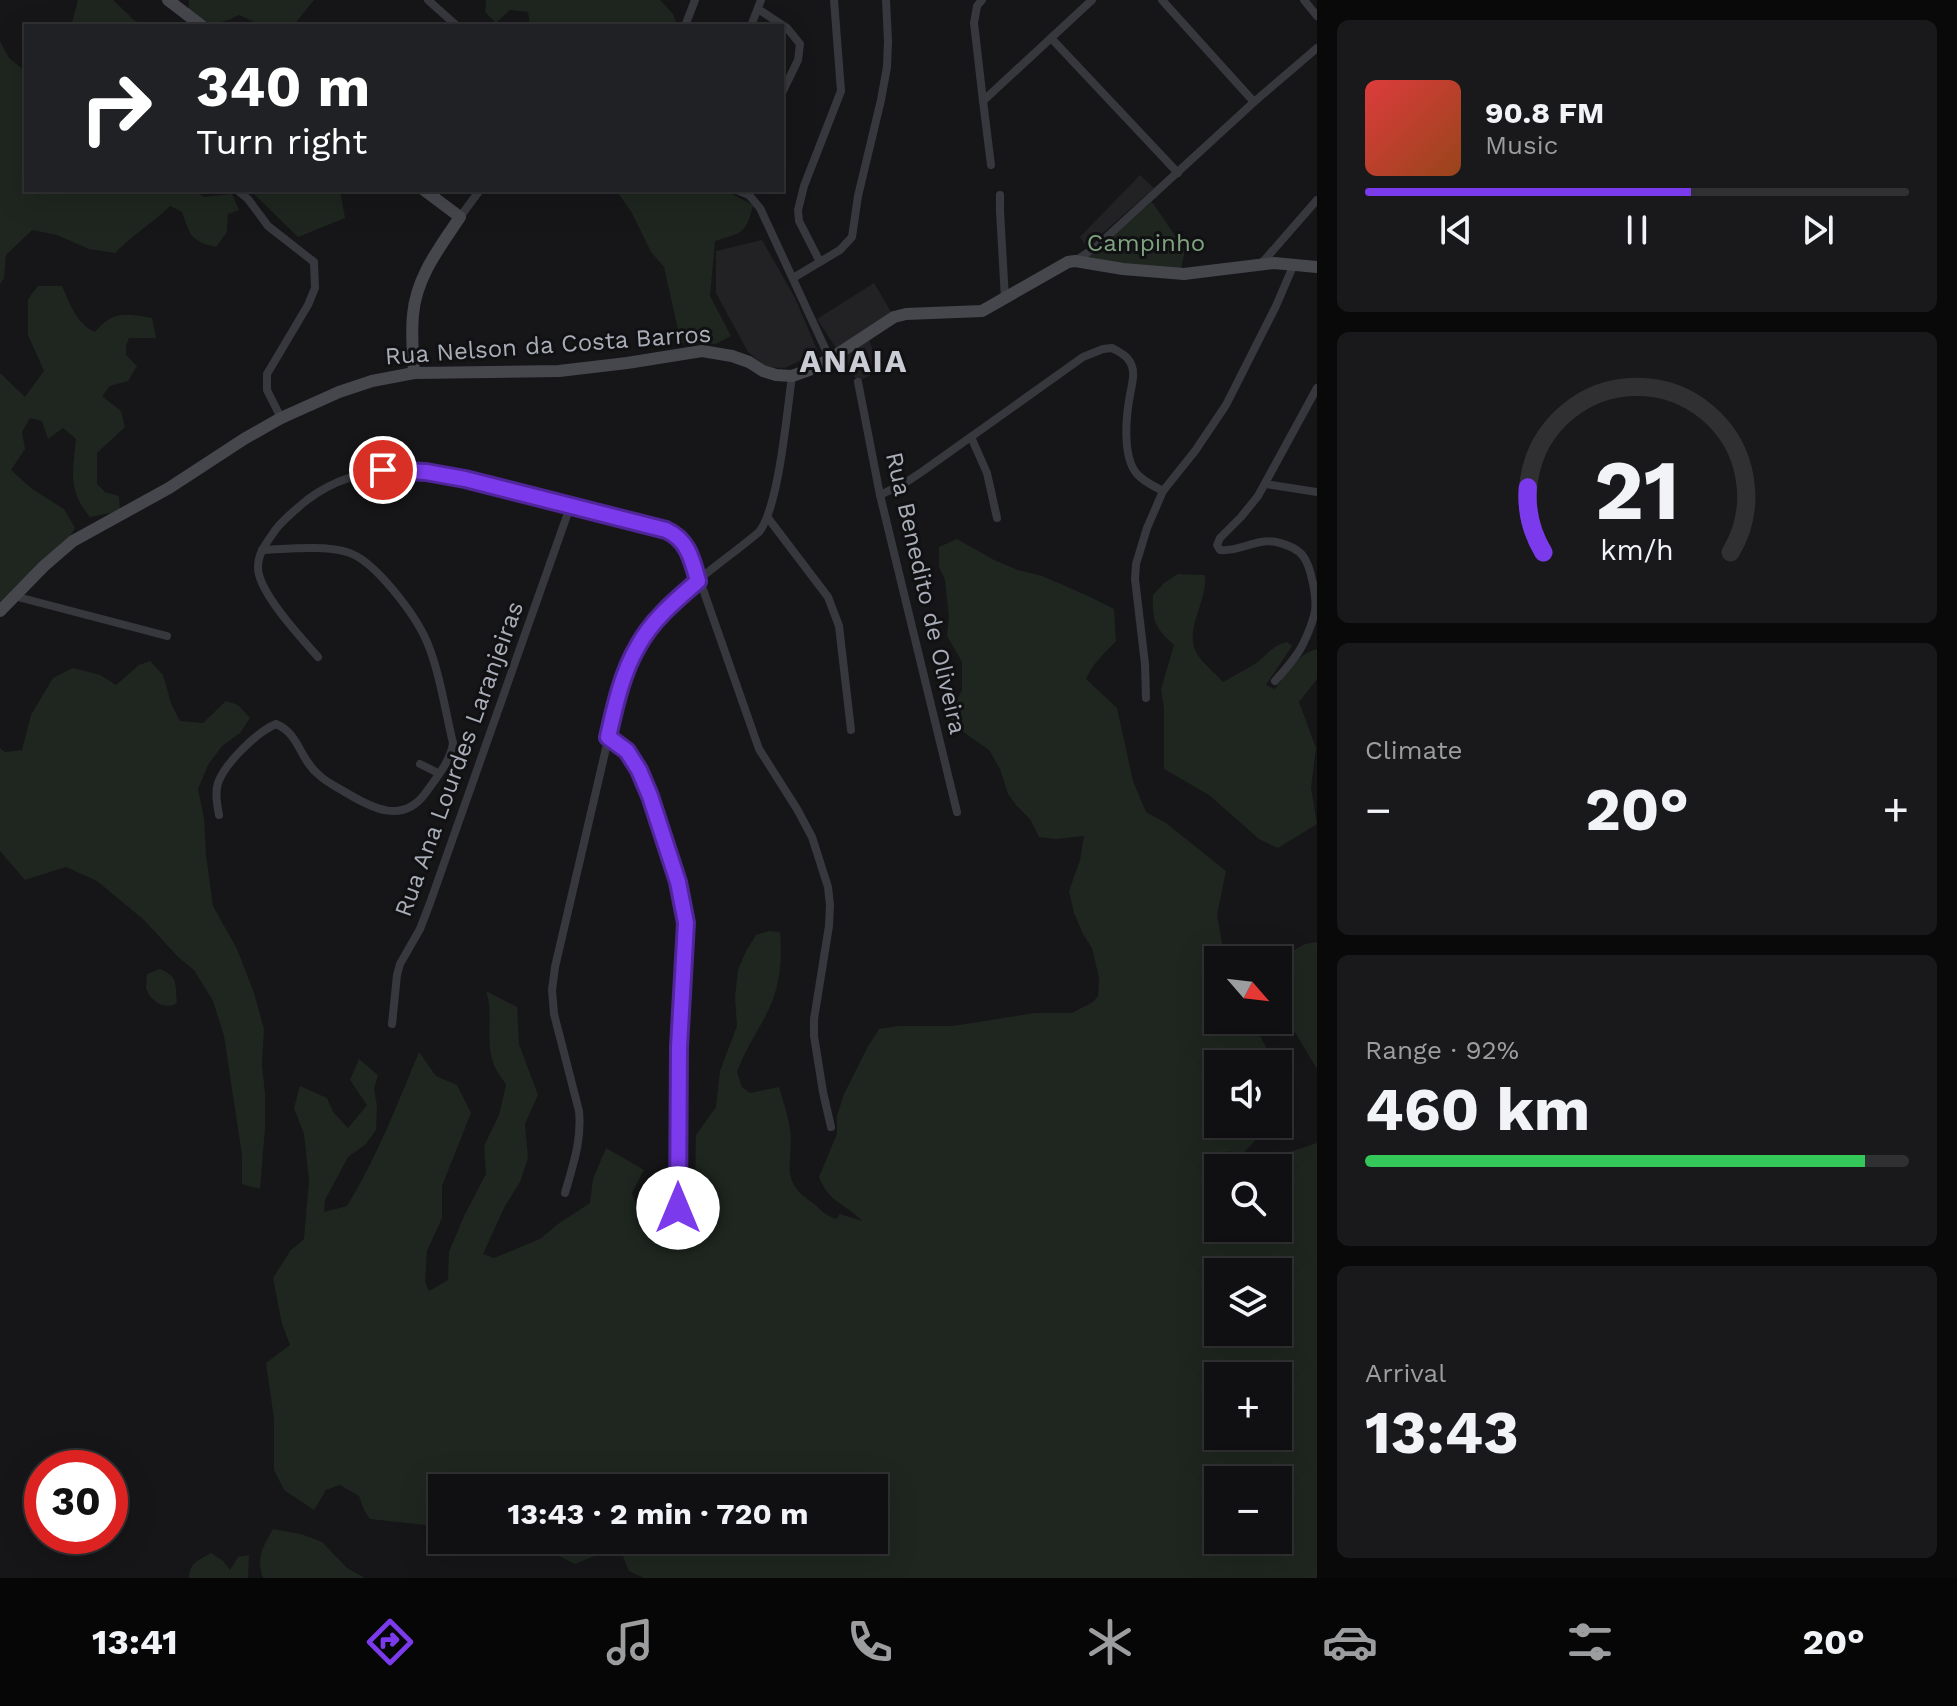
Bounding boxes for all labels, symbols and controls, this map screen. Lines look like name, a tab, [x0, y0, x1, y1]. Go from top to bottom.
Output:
text: 340 m	[196, 54, 370, 120]
icon: right	[64, 56, 168, 160]
text: 90.8 FM	[1485, 95, 1604, 130]
text: Turn right	[196, 121, 367, 163]
text: Music	[1485, 130, 1558, 160]
icon: previous	[1434, 208, 1478, 252]
icon: pause	[1615, 208, 1659, 252]
icon: next	[1796, 208, 1840, 252]
park label: Campinho	[1087, 229, 1205, 257]
street label: Rua Nelson da Costa Barros	[384, 320, 712, 370]
district label: ANAIA	[800, 342, 908, 380]
pin	[349, 436, 417, 504]
text: 21	[1594, 442, 1680, 539]
icon: arrive	[361, 448, 405, 492]
street label: Rua Benedito de Oliveira	[880, 449, 972, 737]
text: km/h	[1600, 534, 1674, 568]
street label: Rua Ana Lourdes Laranjeiras	[389, 598, 529, 920]
text: Climate	[1365, 735, 1463, 765]
text: 20°	[1585, 774, 1689, 845]
text: −	[1365, 784, 1392, 836]
text: +	[1882, 784, 1909, 836]
north arrow	[1204, 946, 1292, 1034]
map controls	[1204, 946, 1292, 1554]
text: Range · 92%	[1365, 1035, 1519, 1065]
button: sound	[1204, 1050, 1292, 1138]
text: 460 km	[1365, 1074, 1590, 1145]
button: search	[1204, 1154, 1292, 1242]
position arrow	[636, 1166, 720, 1250]
button: layers	[1204, 1258, 1292, 1346]
text: Arrival	[1365, 1358, 1446, 1388]
button: +	[1204, 1362, 1292, 1450]
text: 13:43	[1365, 1397, 1519, 1468]
speed limit sign: 30	[24, 1450, 128, 1554]
button: −	[1204, 1466, 1292, 1554]
text: 13:43 · 2 min · 720 m	[507, 1496, 809, 1531]
icon: directions	[362, 1614, 418, 1670]
icon: music	[602, 1614, 658, 1670]
icon: phone	[842, 1614, 898, 1670]
icon: climate	[1082, 1614, 1138, 1670]
icon: car	[1322, 1614, 1378, 1670]
icon: filters	[1562, 1614, 1618, 1670]
text: 13:41	[92, 1621, 178, 1663]
text: 20°	[1802, 1621, 1865, 1663]

